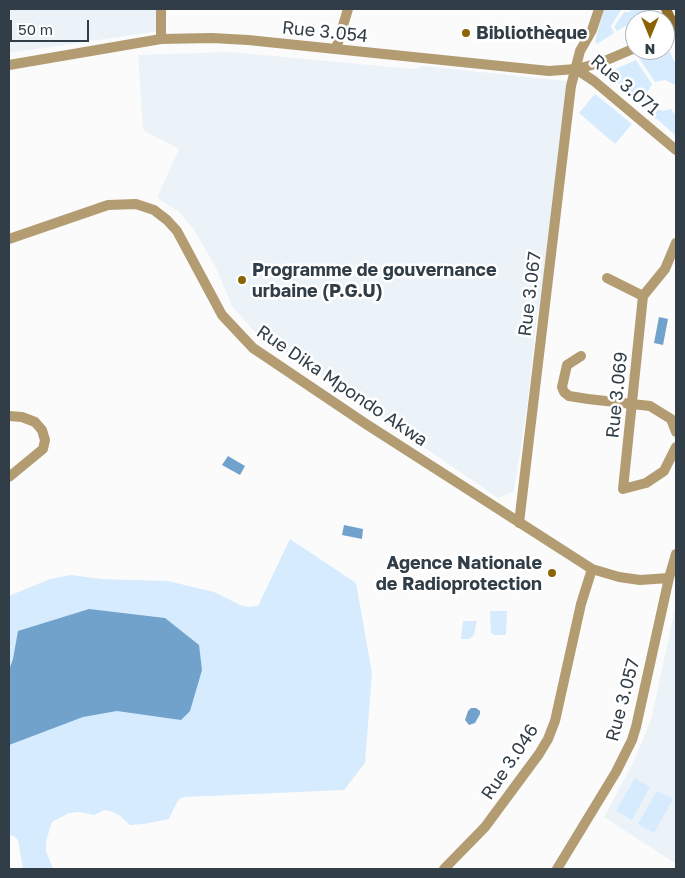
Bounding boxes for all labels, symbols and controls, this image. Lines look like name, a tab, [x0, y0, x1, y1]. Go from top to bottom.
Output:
scale bar	[12, 10, 91, 42]
north arrow	[625, 10, 675, 60]
street label: Rue 3.054	[281, 17, 369, 47]
text: 50 m	[18, 20, 53, 38]
place label: Bibliothèque	[476, 22, 587, 44]
marker: Bibliothèque	[460, 27, 472, 39]
text: N	[645, 41, 655, 58]
street label: Rue 3.071	[586, 50, 664, 120]
street label: Rue 3.067	[514, 250, 546, 338]
place label: Programme de gouvernance urbaine (P.G.U)	[252, 259, 497, 302]
marker: Programme de gouvernance urbaine (P.G.U)	[236, 274, 248, 286]
street label: Rue Dika Mpondo Akwa	[252, 321, 432, 451]
street label: Rue 3.069	[602, 351, 632, 439]
place label: Agence Nationale de Radioprotection	[376, 552, 542, 594]
marker: Agence Nationale de Radioprotection	[546, 567, 558, 579]
street label: Rue 3.057	[602, 656, 644, 744]
street label: Rue 3.046	[477, 720, 543, 804]

